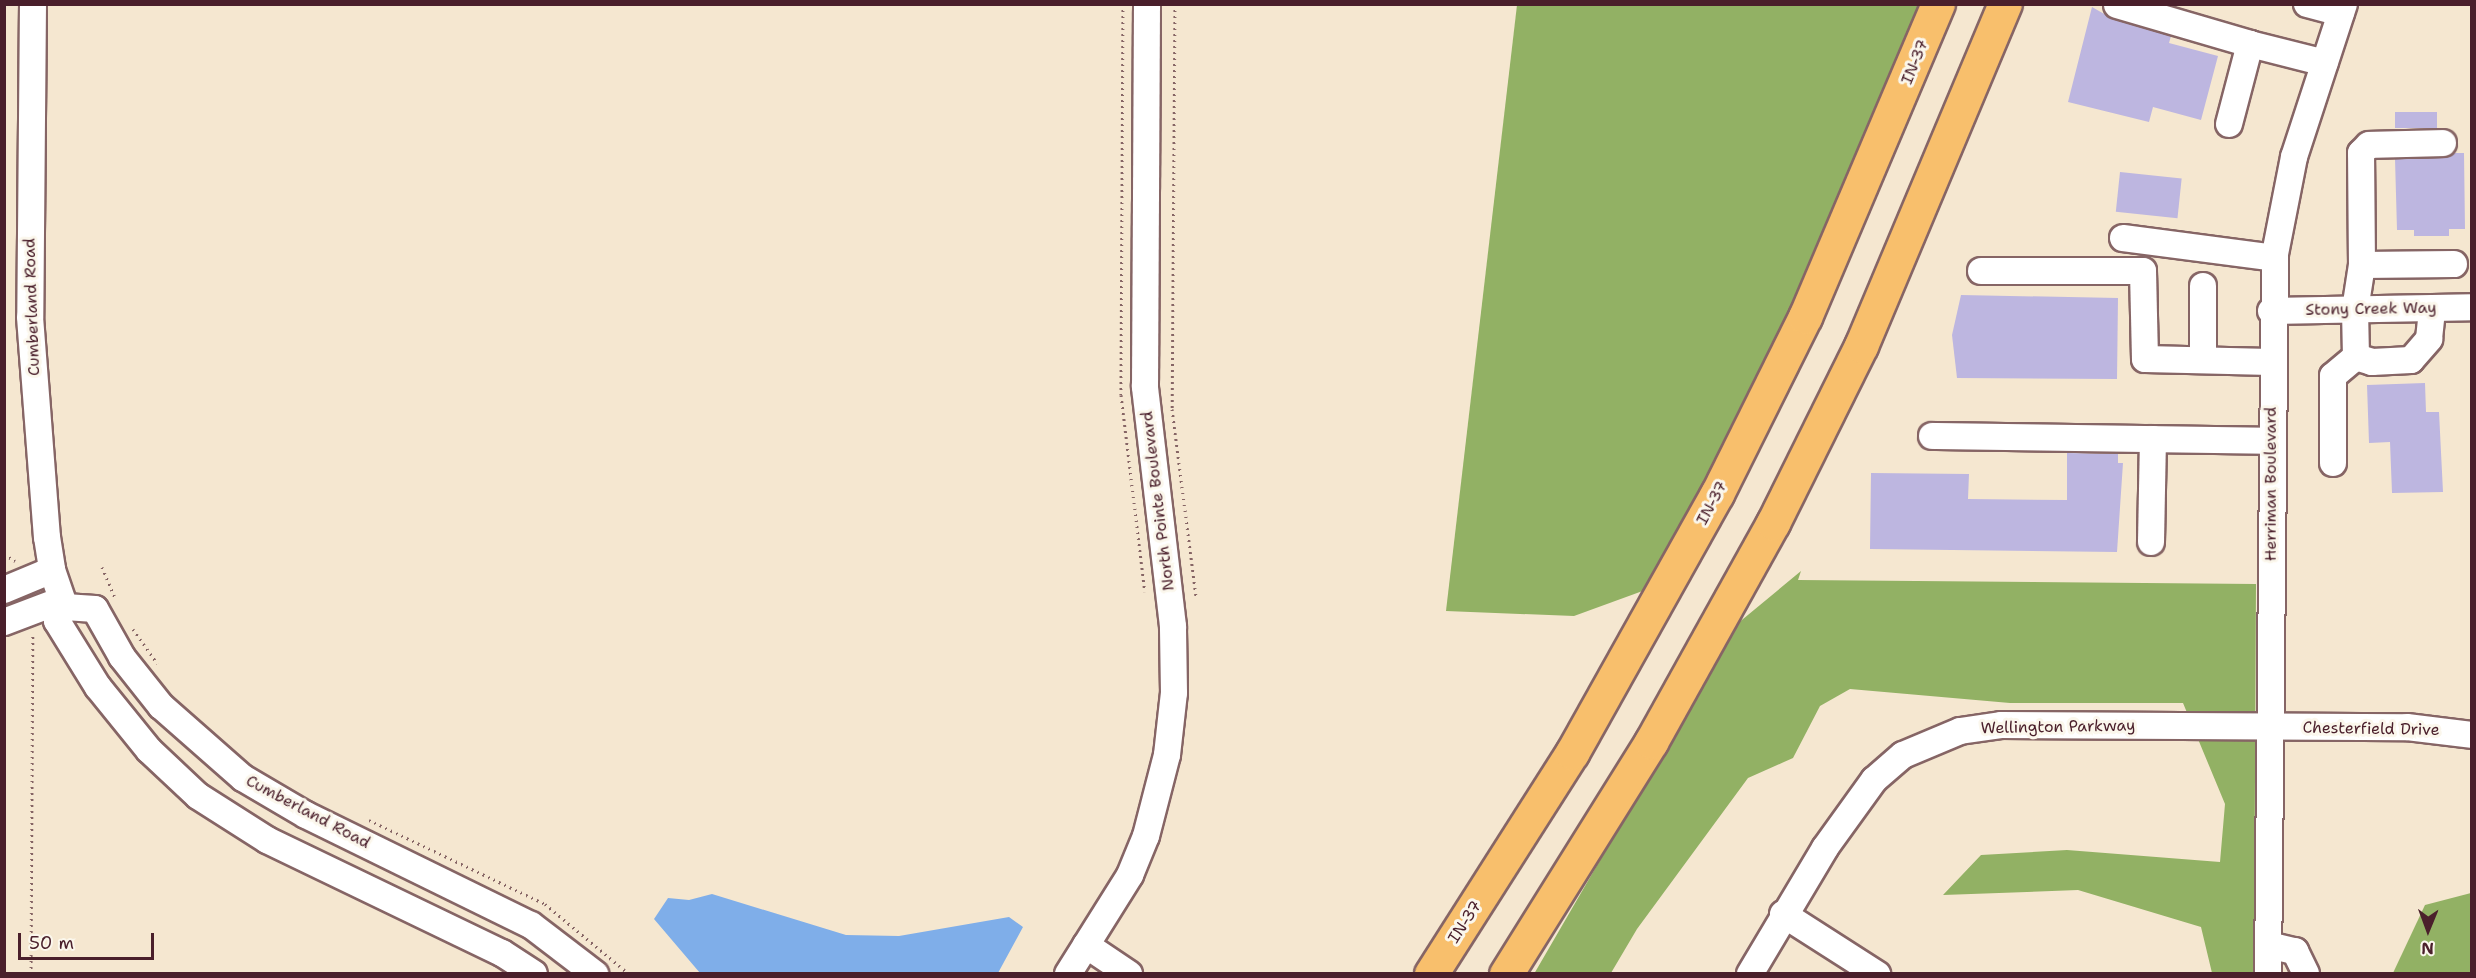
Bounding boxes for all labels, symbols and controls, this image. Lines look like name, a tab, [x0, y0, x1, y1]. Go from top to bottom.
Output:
street label: IN-37	[1897, 37, 1933, 87]
street label: Cumberland Road	[20, 238, 44, 376]
street label: Stony Creek Way	[2305, 298, 2437, 320]
street label: Herriman Boulevard	[2261, 407, 2281, 561]
street label: North Pointe Boulevard	[1137, 410, 1179, 592]
street label: IN-37	[1693, 478, 1731, 528]
street label: Wellington Parkway	[1980, 716, 2136, 738]
street label: Chesterfield Drive	[2302, 718, 2440, 740]
street label: Cumberland Road	[243, 771, 373, 853]
street label: IN-37	[1444, 897, 1486, 947]
north arrow	[2398, 900, 2458, 960]
scale bar	[21, 921, 158, 959]
text: 50 m	[29, 931, 74, 955]
text: N	[2421, 938, 2434, 959]

